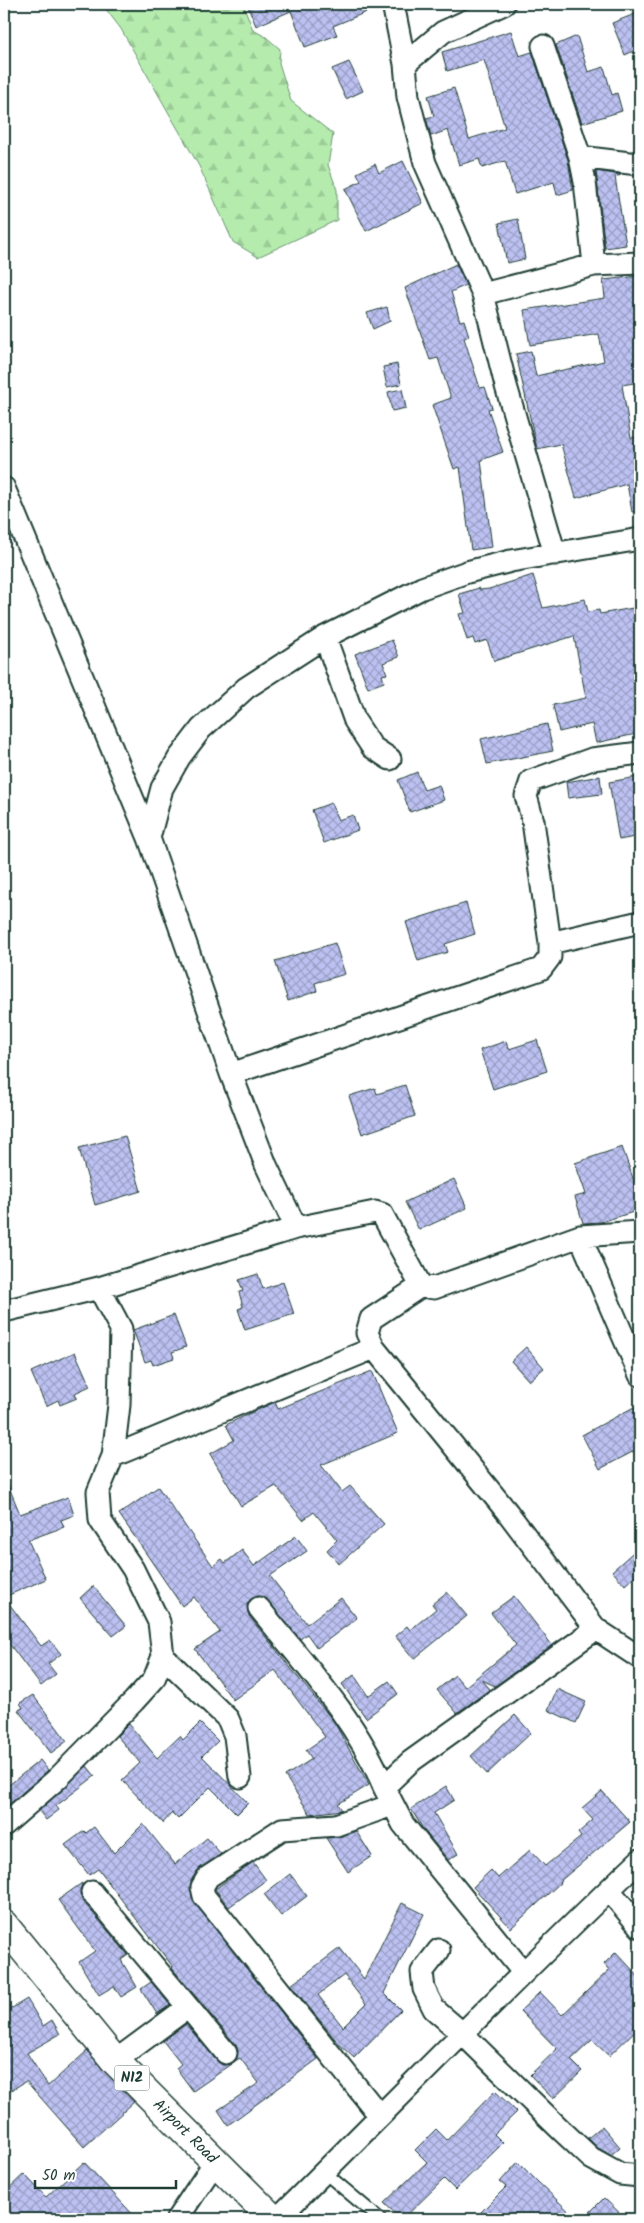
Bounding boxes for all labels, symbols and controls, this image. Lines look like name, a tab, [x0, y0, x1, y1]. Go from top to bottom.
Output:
road number: N12	[114, 2066, 150, 2090]
street label: Airport Road	[147, 2093, 225, 2171]
scale bar	[35, 2158, 176, 2190]
text: 50 m	[42, 2164, 76, 2188]

